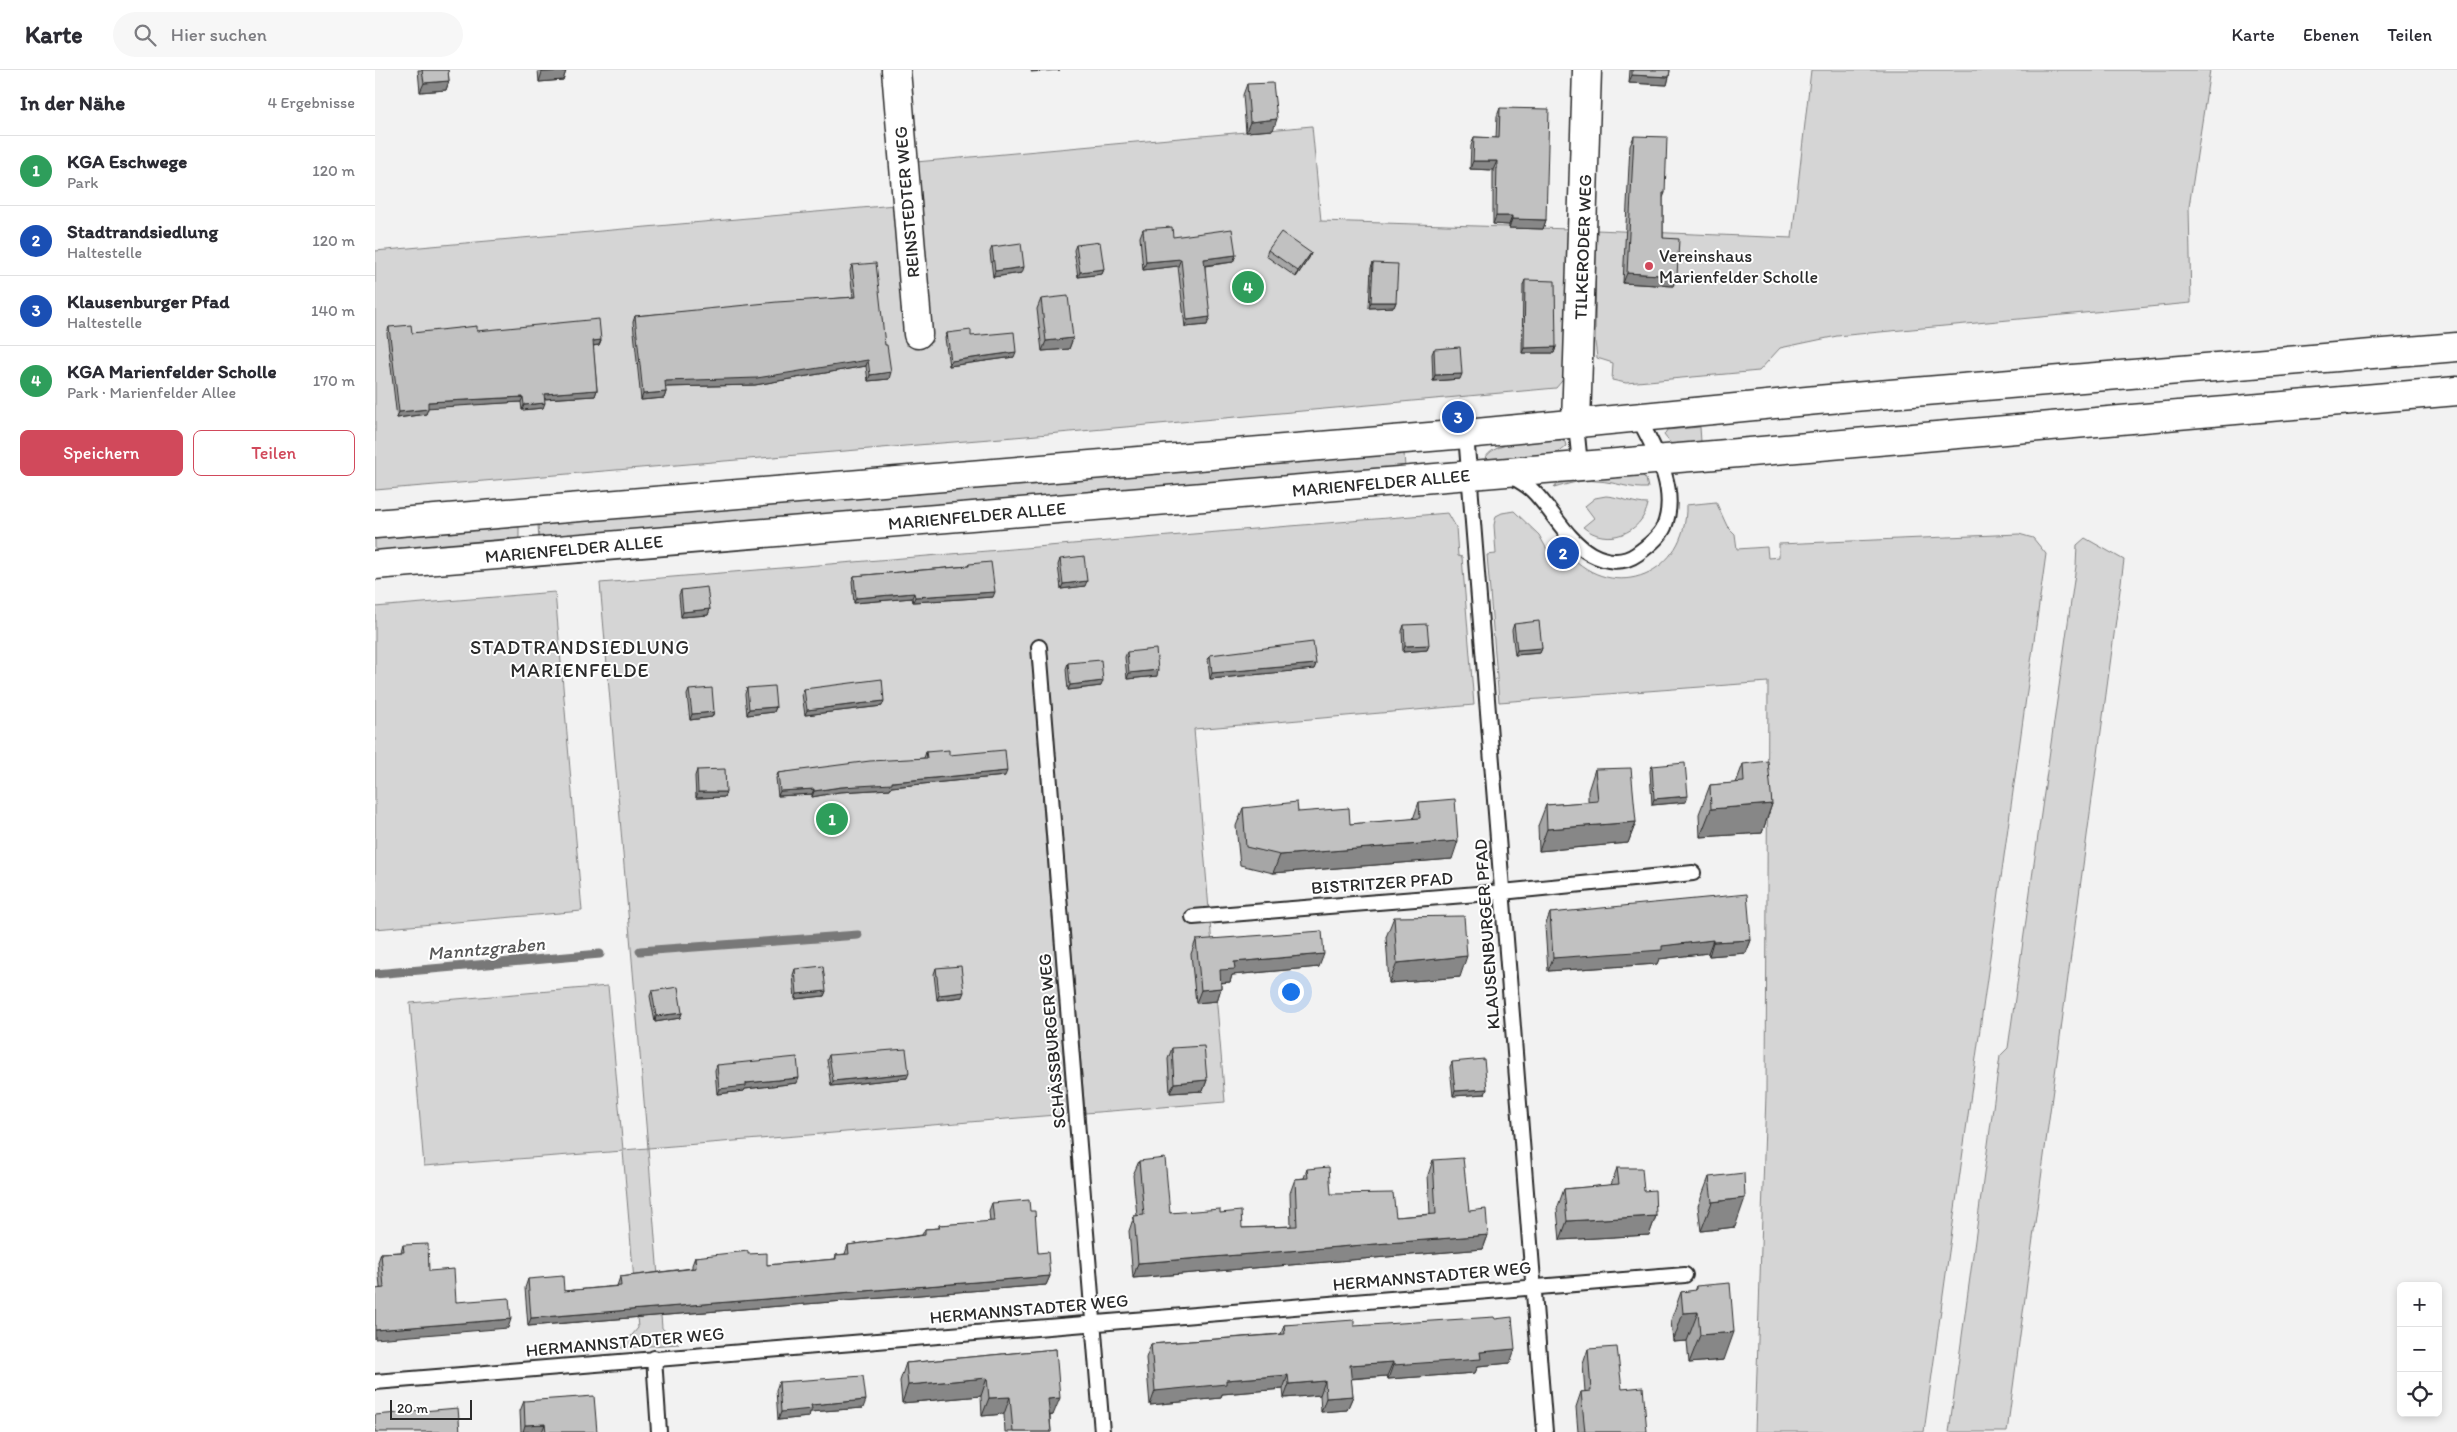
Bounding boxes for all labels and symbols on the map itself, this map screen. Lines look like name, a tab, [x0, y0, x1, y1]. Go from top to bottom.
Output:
street label: REINSTEDTER WEG	[889, 125, 925, 279]
street label: TILKERODER WEG	[1569, 174, 1597, 320]
place label: Vereinshaus Marienfelder Scholle	[1659, 245, 1818, 288]
marker: Vereinshaus Marienfelder Scholle	[1643, 260, 1655, 272]
pin: 4	[1232, 268, 1264, 306]
pin: 3	[1442, 398, 1474, 436]
street label: MARIENFELDER ALLEE	[1291, 464, 1471, 502]
street label: MARIENFELDER ALLEE	[887, 497, 1067, 535]
street label: MARIENFELDER ALLEE	[484, 530, 664, 568]
pin: 2	[1547, 534, 1579, 572]
district label: STADTRANDSIEDLUNG MARIENFELDE	[470, 635, 690, 682]
pin: 1	[816, 800, 848, 838]
street label: KLAUSENBURGER PFAD	[1469, 838, 1505, 1030]
street label: BISTRITZER PFAD	[1310, 867, 1454, 899]
water label: Manntzgraben	[426, 932, 547, 965]
street label: SCHÄSSBURGER WEG	[1033, 952, 1071, 1130]
your location	[1278, 979, 1304, 1005]
street label: HERMANNSTADTER WEG	[1332, 1256, 1532, 1296]
street label: HERMANNSTADTER WEG	[929, 1289, 1129, 1329]
street label: HERMANNSTADTER WEG	[525, 1322, 725, 1362]
scale bar	[390, 1397, 473, 1420]

